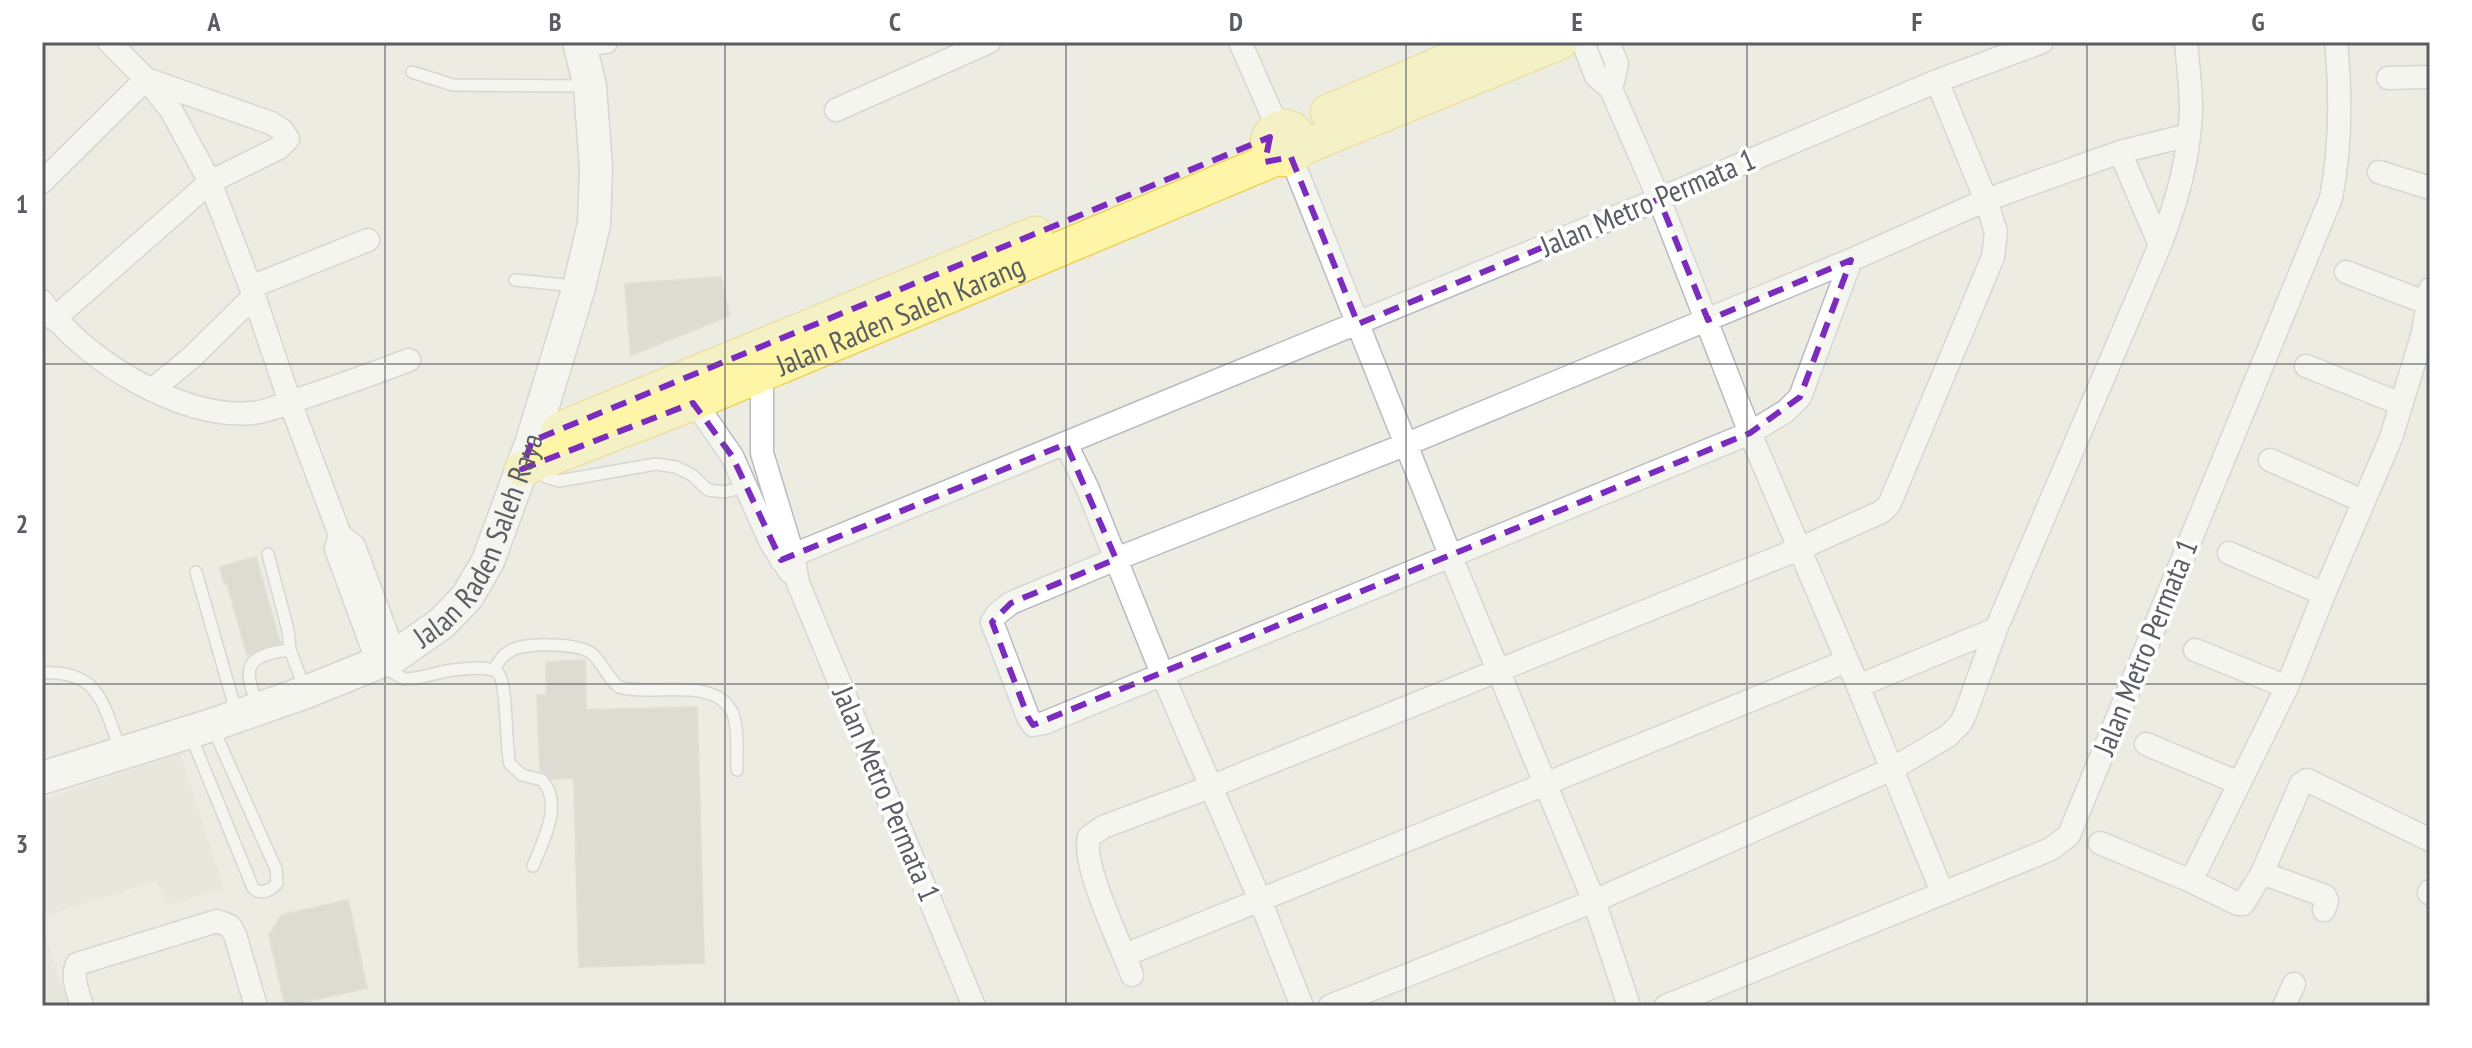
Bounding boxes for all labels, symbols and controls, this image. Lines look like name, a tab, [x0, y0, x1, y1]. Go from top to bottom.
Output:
text: A	[206, 5, 221, 38]
text: B	[549, 5, 562, 38]
text: C	[889, 5, 901, 38]
text: D	[1229, 5, 1243, 38]
text: E	[1571, 5, 1583, 38]
text: F	[1912, 5, 1923, 38]
text: G	[2251, 5, 2265, 38]
street label: Jalan Metro Permata 1	[1533, 139, 1761, 265]
text: 1	[16, 187, 28, 220]
street label: Jalan Raden Saleh Karang	[769, 245, 1030, 384]
street label: Jalan Raden Saleh Raya	[404, 429, 551, 656]
text: 2	[16, 507, 28, 540]
street label: Jalan Metro Permata 1	[2083, 533, 2206, 761]
street label: Jalan Metro Permata 1	[824, 679, 950, 907]
text: 3	[16, 827, 28, 860]

